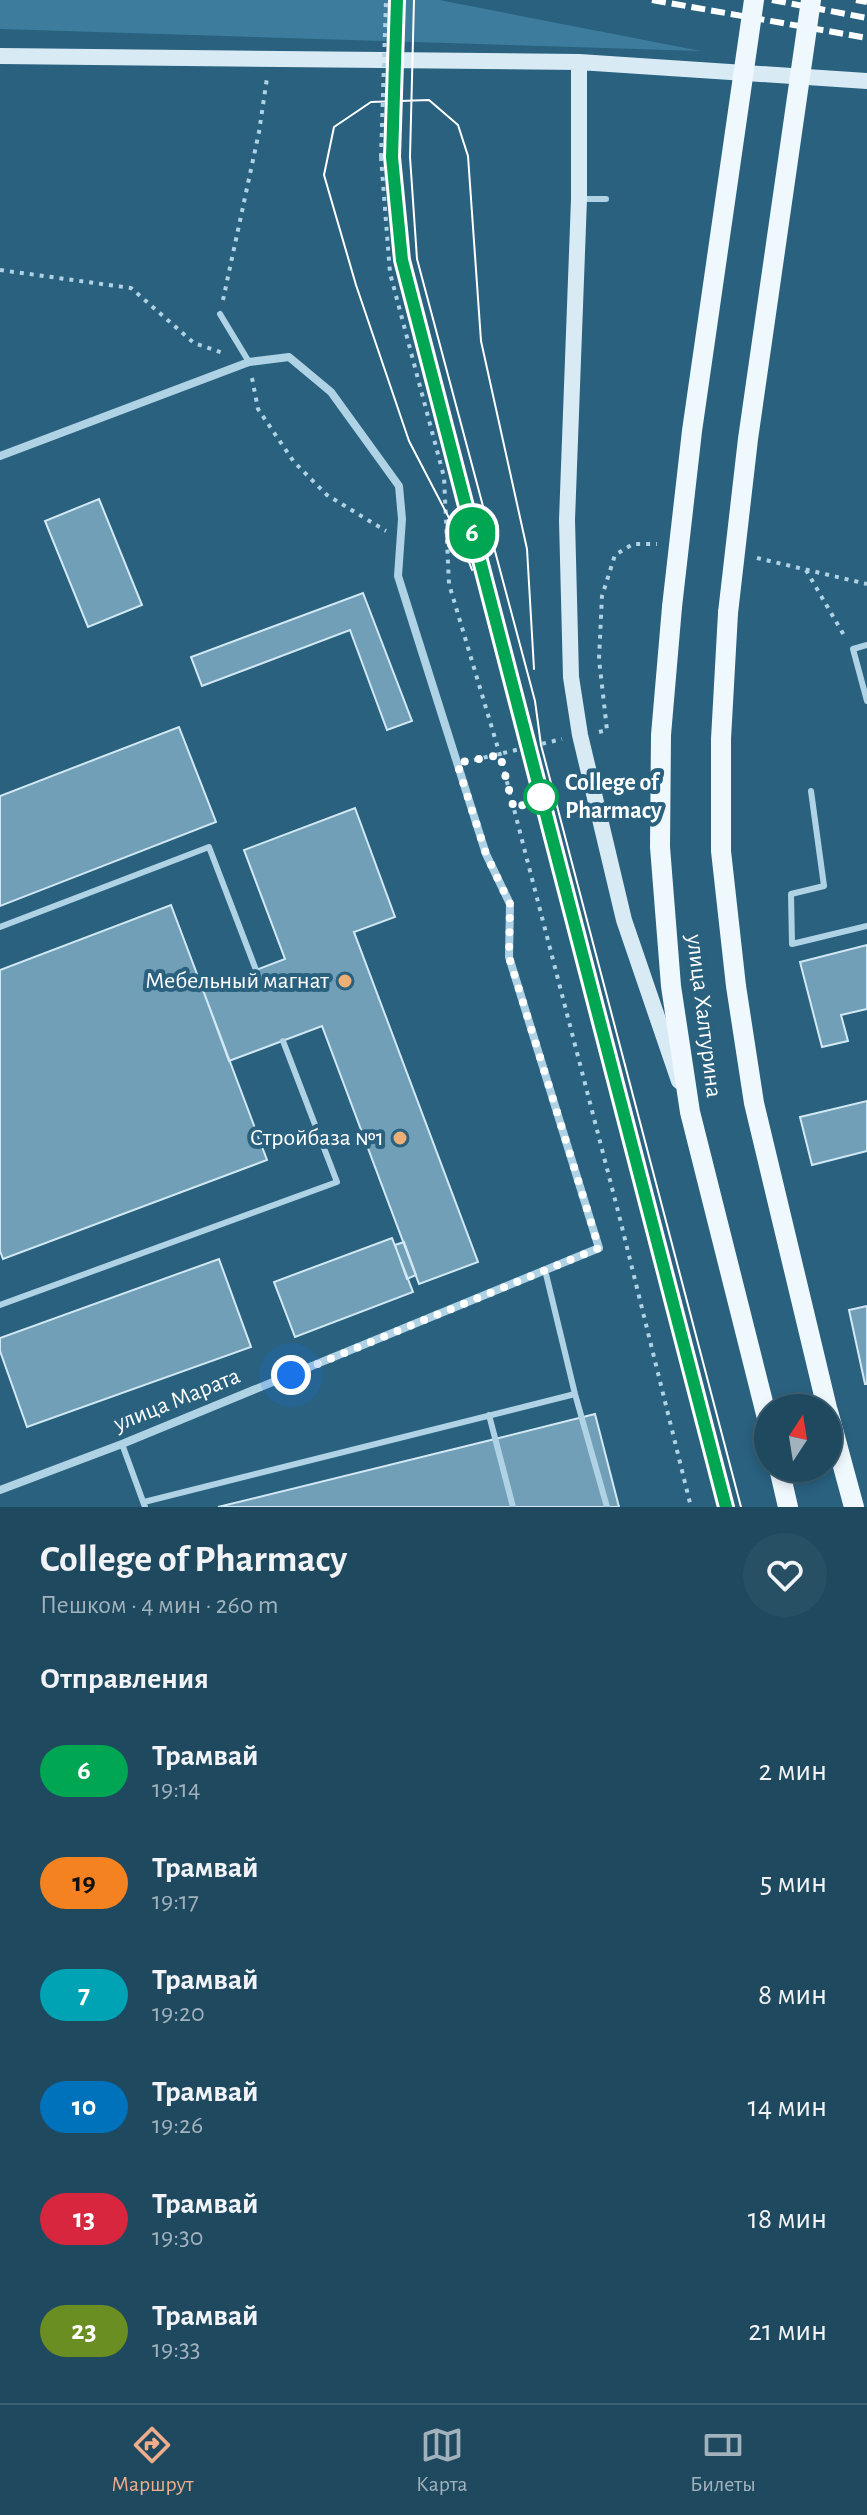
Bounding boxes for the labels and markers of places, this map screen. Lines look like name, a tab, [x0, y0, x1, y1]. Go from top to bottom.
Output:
place label: College of Pharmacy	[565, 771, 662, 823]
marker: College of Pharmacy	[524, 780, 558, 814]
place label: Мебельный магнат	[145, 969, 329, 993]
marker: Мебельный магнат	[336, 972, 354, 990]
place label: Стройбаза №1	[250, 1126, 384, 1150]
marker: Стройбаза №1	[391, 1129, 409, 1147]

